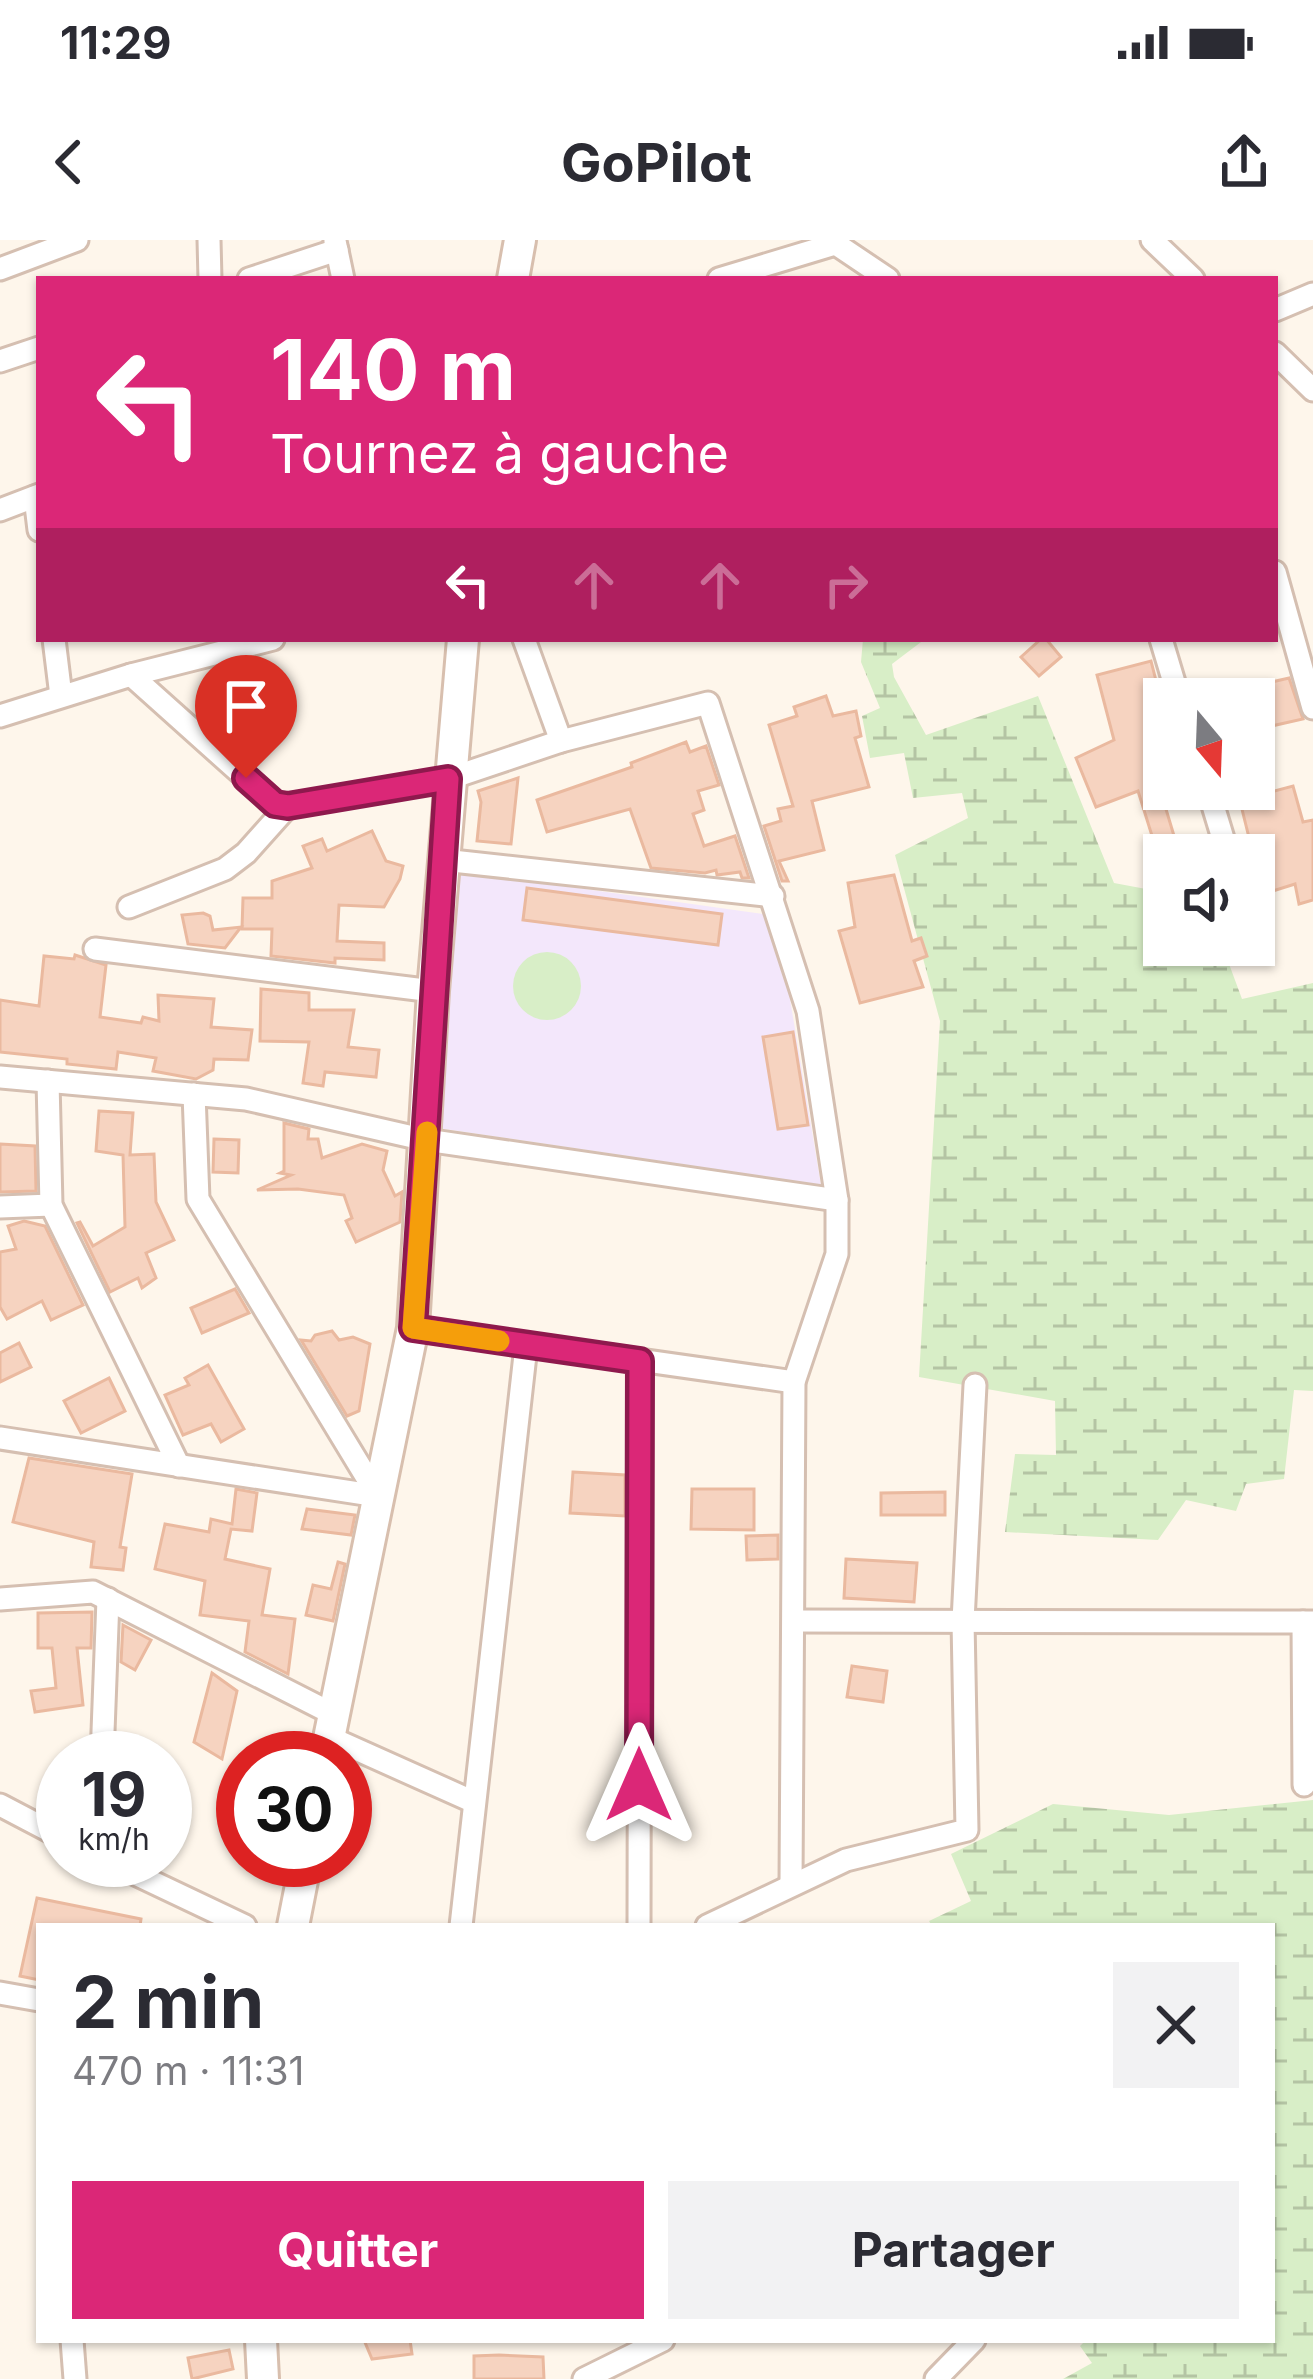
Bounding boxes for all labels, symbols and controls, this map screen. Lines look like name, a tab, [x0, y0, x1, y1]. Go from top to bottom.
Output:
text: 11:29	[60, 15, 171, 70]
icon: back	[36, 129, 102, 195]
icon: share	[1211, 129, 1277, 195]
text: GoPilot	[561, 130, 752, 195]
text: 140 m	[270, 319, 516, 420]
icon: left	[72, 324, 228, 480]
text: Tournez à gauche	[270, 421, 729, 486]
icon: left	[435, 552, 501, 618]
icon: ahead	[561, 552, 627, 618]
icon: ahead	[687, 552, 753, 618]
icon: right	[813, 552, 879, 618]
pin	[195, 655, 297, 778]
icon: arrive	[213, 673, 279, 739]
north arrow	[1143, 678, 1275, 810]
map controls	[1143, 678, 1275, 966]
button: sound	[1143, 834, 1275, 966]
position arrow	[576, 1722, 702, 1848]
speed limit sign: 30	[216, 1731, 372, 1887]
text: 19	[82, 1758, 146, 1830]
text: km/h	[78, 1821, 150, 1857]
text: 2 min	[72, 1958, 264, 2045]
button: close	[1113, 1962, 1239, 2088]
text: 470 m · 11:31	[72, 2047, 304, 2094]
button: Quitter	[72, 2181, 644, 2319]
button: Partager	[668, 2181, 1239, 2319]

